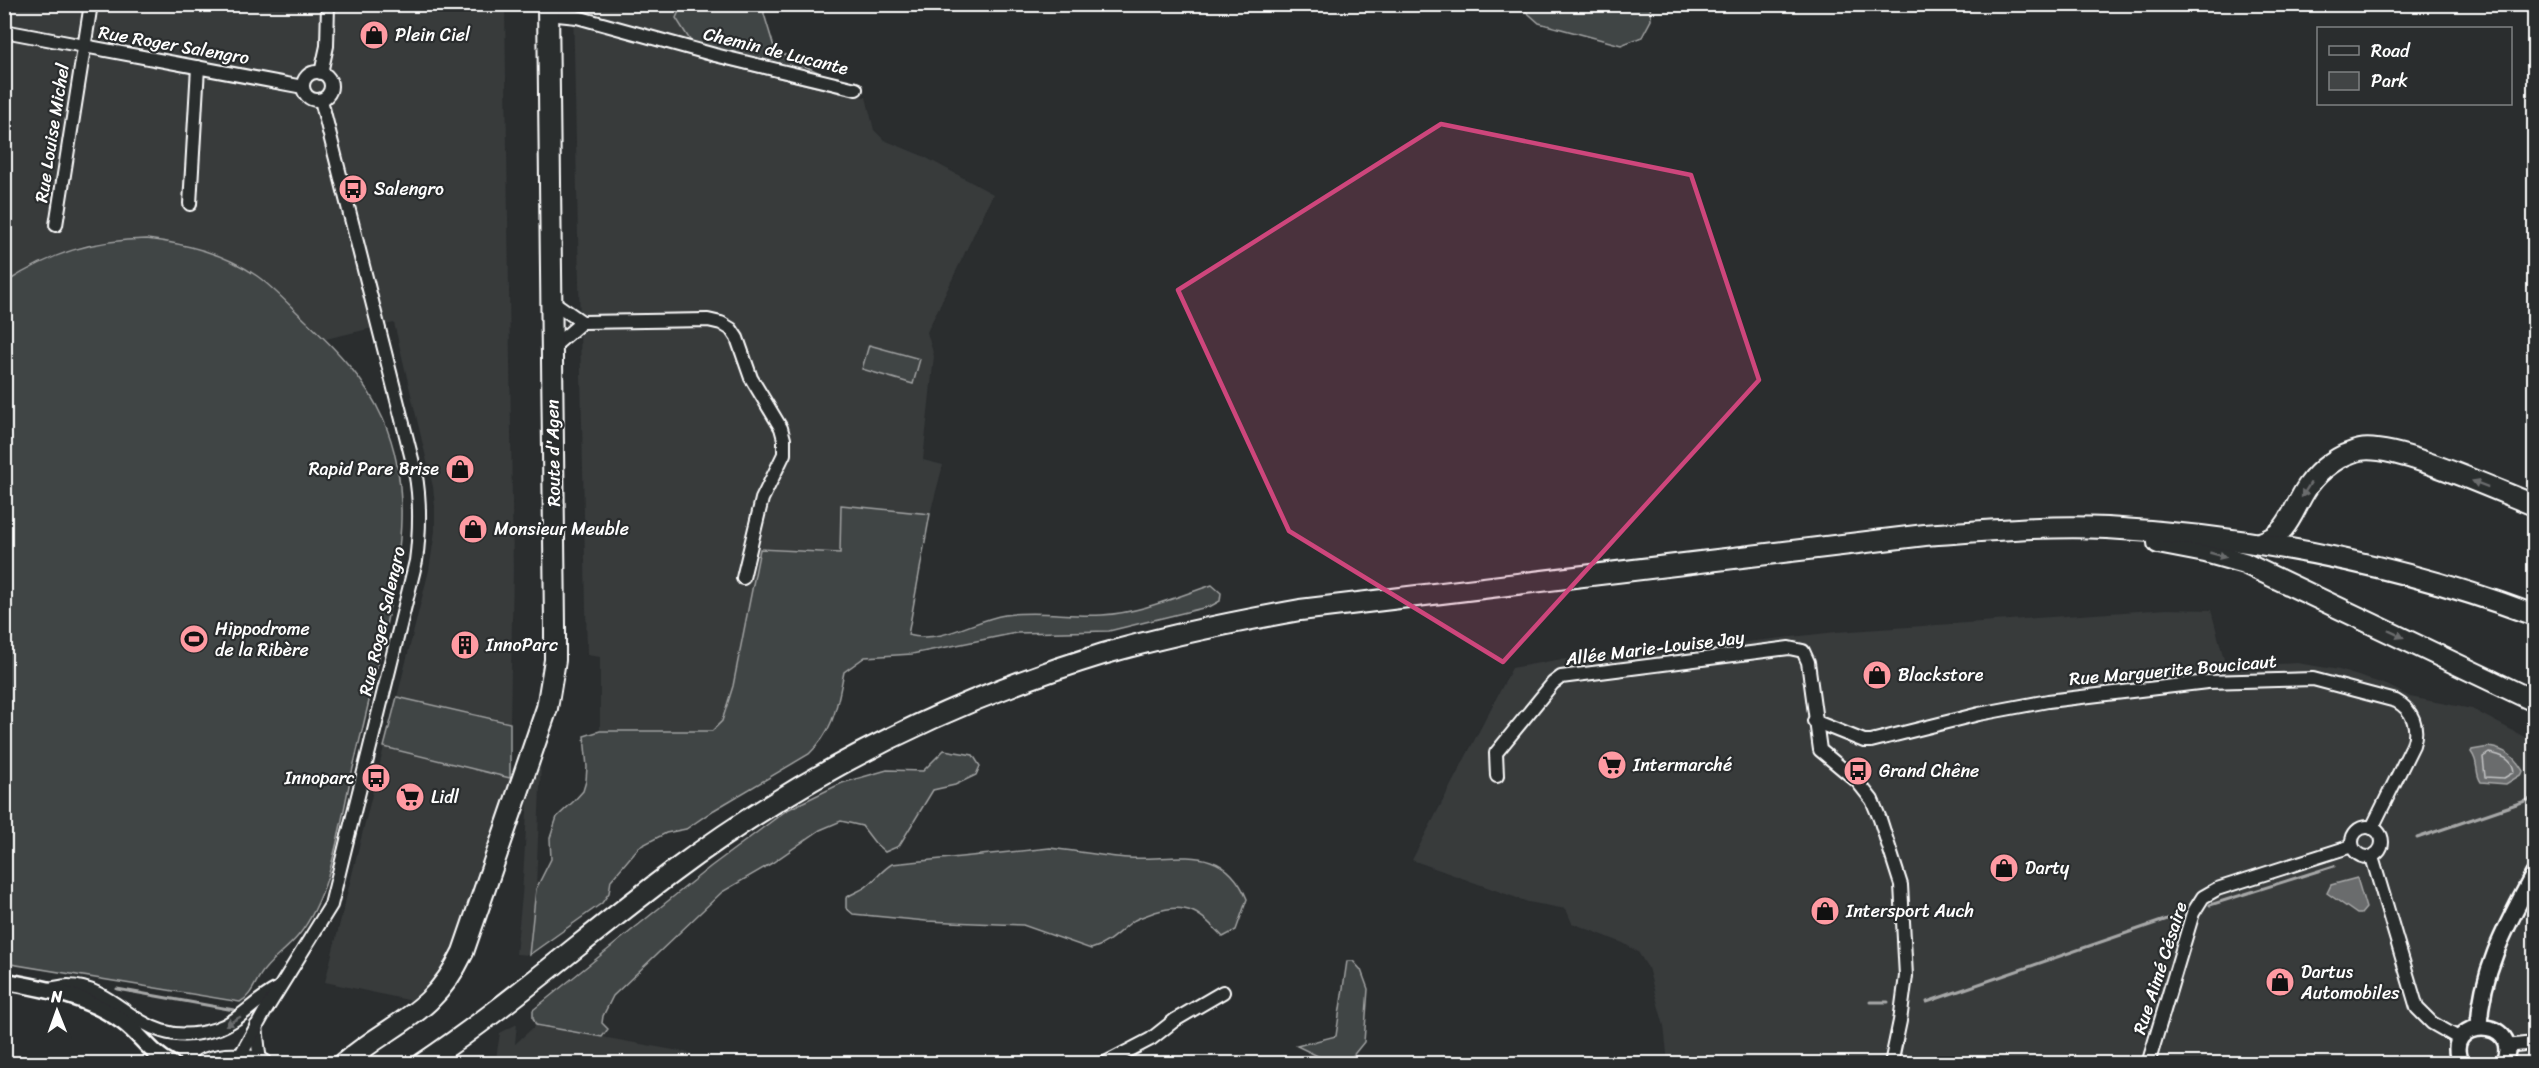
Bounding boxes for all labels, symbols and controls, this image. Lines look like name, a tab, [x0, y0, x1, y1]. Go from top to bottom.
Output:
street label: Rue Roger Salengro	[96, 16, 252, 74]
street label: Chemin de Lucante	[700, 18, 852, 85]
shop icon: Plein Ciel	[358, 19, 390, 51]
place label: Plein Ciel	[395, 19, 471, 51]
legend	[2317, 27, 2512, 105]
text: Road	[2371, 35, 2411, 67]
street label: Rue Louise Michel	[25, 60, 79, 205]
text: Park	[2371, 65, 2408, 97]
bus stop icon: Salengro	[337, 173, 369, 205]
place label: Salengro	[374, 173, 444, 205]
street label: Route d'Agen	[536, 399, 570, 507]
place label: Rapid Pare Brise	[309, 453, 439, 485]
shop icon: Rapid Pare Brise	[444, 453, 476, 485]
one-way arrow	[2471, 479, 2489, 488]
one-way arrow	[2301, 482, 2312, 498]
shop icon: Monsieur Meuble	[457, 513, 489, 545]
place label: Monsieur Meuble	[494, 513, 629, 545]
street label: Rue Roger Salengro	[349, 543, 415, 699]
one-way arrow	[2209, 551, 2227, 561]
place label: Hippodrome de la Ribère	[215, 613, 310, 666]
street label: Allée Marie-Louise Jay	[1563, 621, 1747, 675]
sports icon: Hippodrome de la Ribère	[178, 623, 210, 655]
building icon: InnoParc	[449, 629, 481, 661]
place label: InnoParc	[485, 629, 558, 661]
one-way arrow	[2388, 630, 2405, 639]
street label: Rue Marguerite Boucicaut	[2068, 645, 2278, 695]
shop icon: Blackstore	[1861, 659, 1893, 691]
place label: Blackstore	[1898, 659, 1984, 691]
supermarket icon: Intermarché	[1596, 749, 1628, 781]
place label: Intermarché	[1632, 749, 1732, 781]
bus stop icon: Grand Chêne	[1842, 755, 1874, 787]
place label: Grand Chêne	[1879, 755, 1979, 787]
place label: Innoparc	[283, 762, 355, 794]
bus stop icon: Innoparc	[360, 762, 392, 794]
supermarket icon: Lidl	[394, 781, 426, 813]
place label: Lidl	[431, 781, 460, 813]
shop icon: Darty	[1988, 852, 2020, 884]
place label: Darty	[2025, 852, 2070, 884]
shop icon: Intersport Auch	[1809, 895, 1841, 927]
place label: Intersport Auch	[1845, 895, 1974, 927]
street label: Rue Aimé Césaire	[2123, 897, 2197, 1039]
place label: Dartus Automobiles	[2300, 956, 2400, 1009]
shop icon: Dartus Automobiles	[2264, 966, 2296, 998]
north arrow	[27, 981, 87, 1041]
text: N	[50, 982, 63, 1011]
one-way arrow	[225, 1015, 241, 1026]

